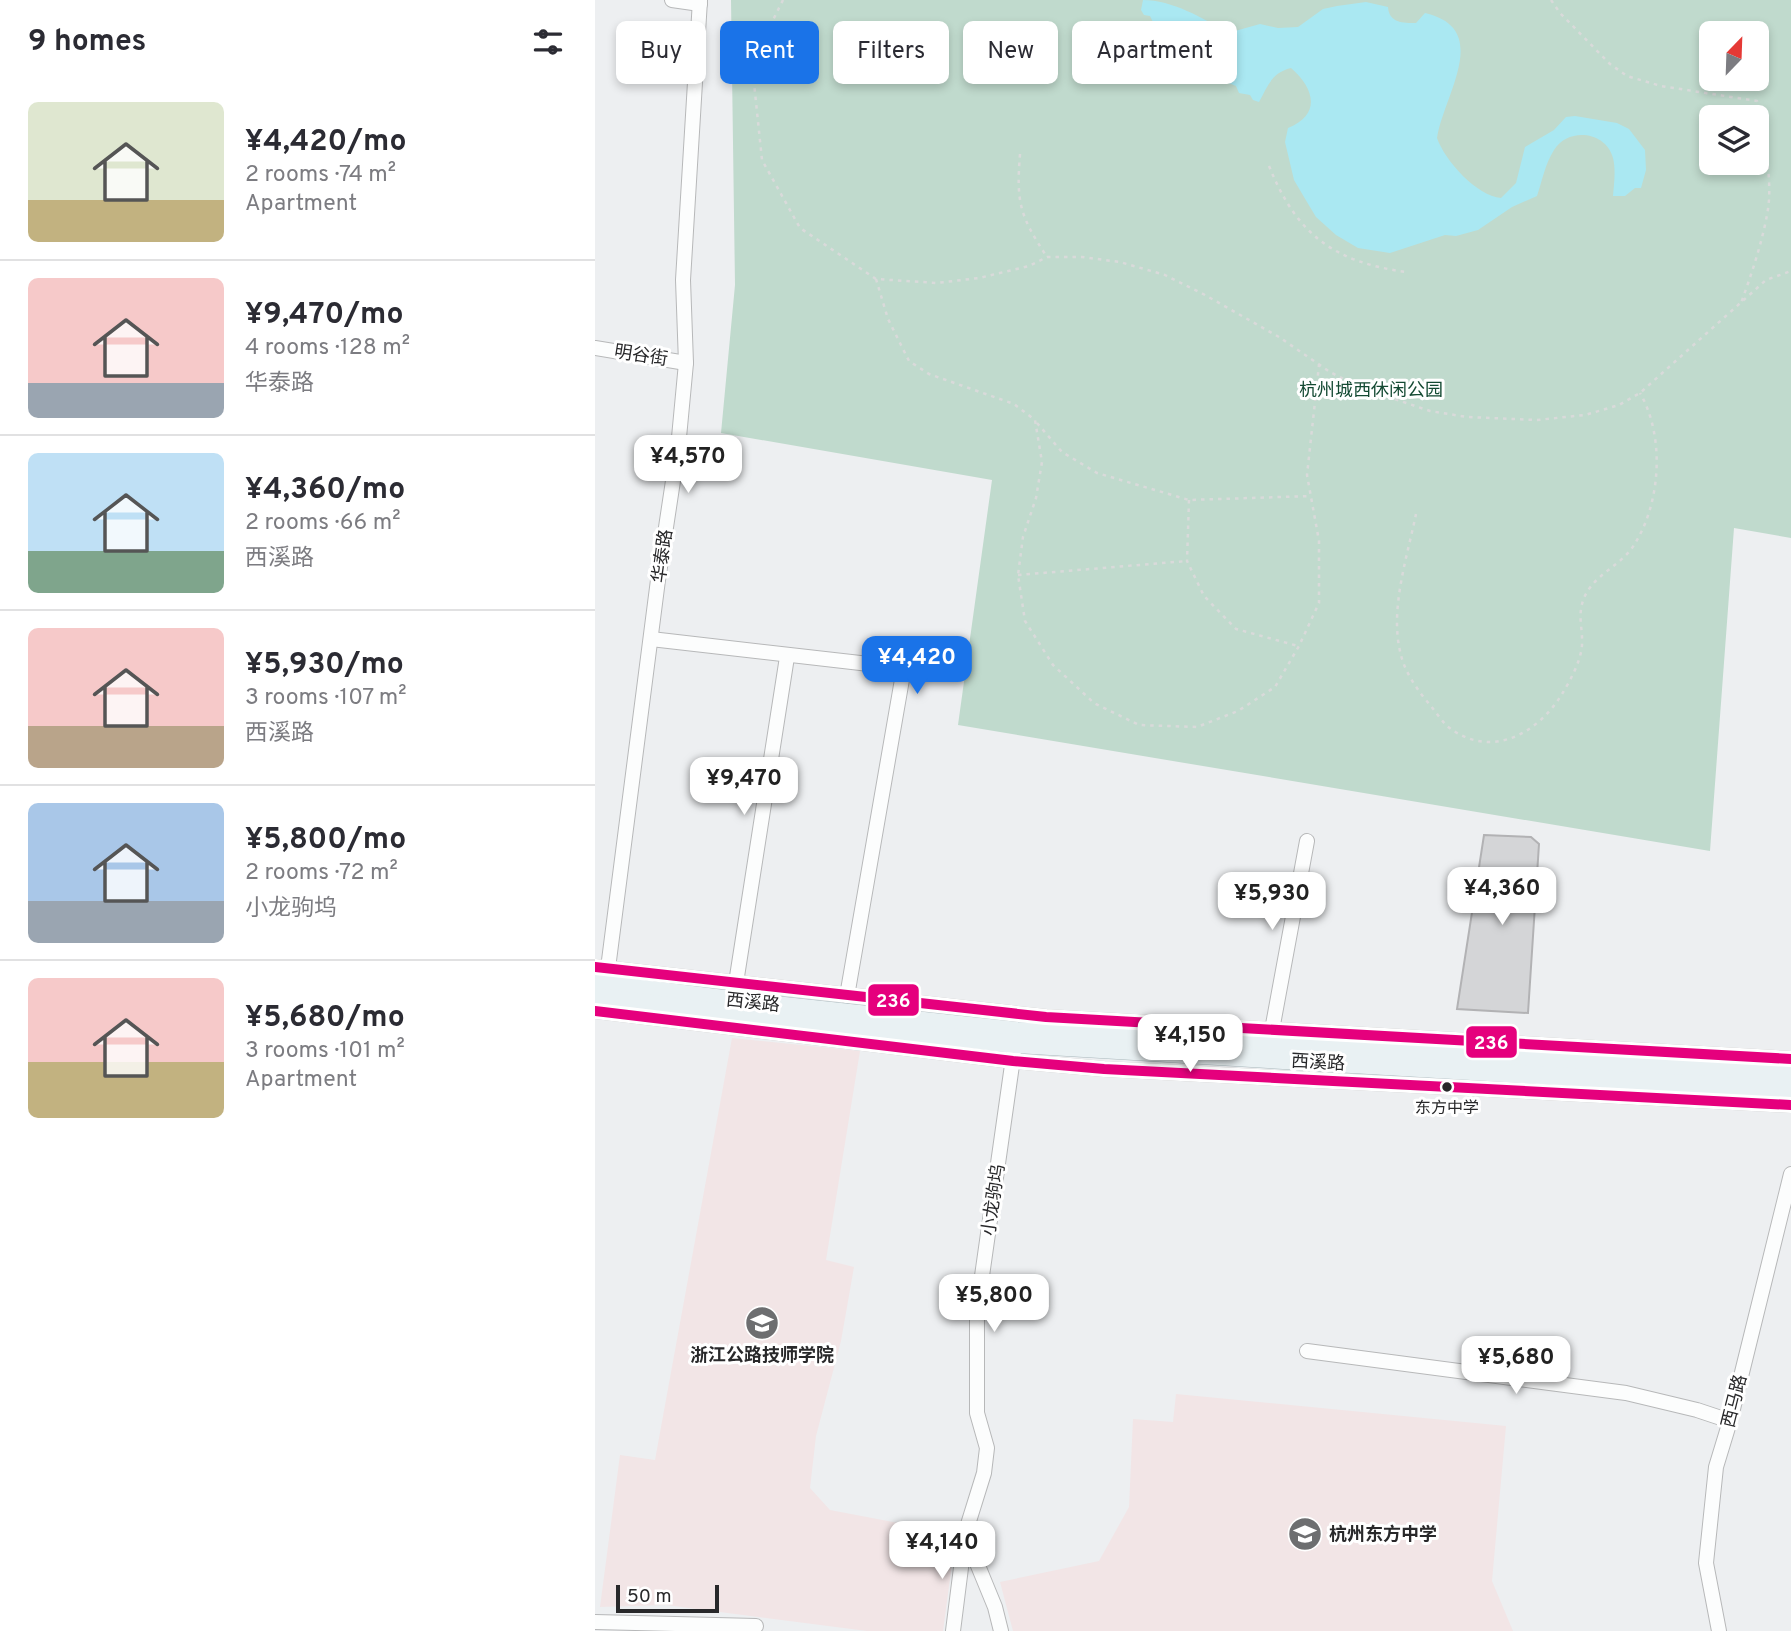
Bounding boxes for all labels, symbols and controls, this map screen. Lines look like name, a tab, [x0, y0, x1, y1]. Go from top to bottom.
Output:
chip: Buy	[616, 21, 706, 84]
chip: Rent	[720, 21, 819, 84]
chip: Filters	[833, 21, 949, 84]
chip: New	[963, 21, 1058, 84]
chip: Apartment	[1072, 21, 1237, 84]
north arrow	[1699, 21, 1769, 91]
map controls	[1699, 21, 1769, 175]
icon: filters	[529, 23, 567, 61]
text: 9 homes	[28, 24, 146, 61]
button: layers	[1699, 105, 1769, 175]
text: ¥4,420/mo	[245, 124, 406, 161]
icon: home	[84, 130, 168, 214]
text: 2 rooms · 74 m²	[245, 161, 396, 190]
text: Apartment	[245, 190, 357, 219]
text: ¥9,470/mo	[245, 297, 403, 334]
icon: home	[84, 306, 168, 390]
text: 4 rooms · 128 m²	[245, 334, 410, 363]
street label: 明谷街	[612, 341, 669, 372]
text: 华泰路	[245, 370, 314, 399]
park label: 杭州城西休闲公园	[1299, 380, 1443, 403]
pin: ¥4,570	[631, 435, 745, 495]
text: ¥4,570	[650, 443, 726, 472]
text: ¥4,360/mo	[245, 472, 405, 509]
icon: home	[84, 481, 168, 565]
text: 2 rooms · 66 m²	[245, 509, 401, 538]
street label: 华泰路	[648, 528, 679, 585]
text: 西溪路	[245, 545, 314, 574]
pin: ¥4,420	[860, 636, 974, 696]
text: ¥4,420	[878, 644, 956, 673]
text: ¥5,930/mo	[245, 647, 404, 684]
icon: home	[84, 656, 168, 740]
text: 3 rooms · 107 m²	[245, 684, 407, 713]
text: 西溪路	[245, 720, 314, 749]
pin: ¥9,470	[687, 758, 801, 817]
text: ¥9,470	[706, 765, 782, 794]
text: ¥5,800/mo	[245, 822, 406, 859]
icon: home	[84, 831, 168, 915]
text: 2 rooms · 72 m²	[245, 859, 398, 888]
pin: ¥4,360	[1445, 867, 1559, 927]
pin: ¥5,930	[1215, 872, 1329, 932]
text: ¥4,360	[1463, 875, 1541, 904]
text: ¥5,930	[1234, 880, 1310, 909]
text: 小龙驹坞	[245, 895, 337, 924]
line badge: 236	[867, 983, 920, 1017]
street label: 西溪路	[725, 989, 781, 1018]
text: 236	[876, 990, 910, 1014]
text: ¥5,680/mo	[245, 1000, 405, 1037]
icon: home	[84, 1006, 168, 1090]
pin: ¥4,150	[1133, 1014, 1247, 1074]
text: ¥4,150	[1154, 1022, 1226, 1051]
line badge: 236	[1465, 1025, 1518, 1059]
text: 236	[1474, 1032, 1508, 1056]
text: 3 rooms · 101 m²	[245, 1037, 405, 1066]
street label: 西溪路	[1290, 1051, 1345, 1076]
text: Apartment	[245, 1066, 357, 1095]
marker: 东方中学	[1440, 1080, 1454, 1094]
place label: 东方中学	[1415, 1099, 1479, 1119]
street label: 小龙驹坞	[978, 1163, 1011, 1237]
pin: ¥5,800	[937, 1274, 1051, 1334]
text: ¥5,800	[955, 1282, 1033, 1311]
school or university icon: 浙江公路技师学院	[743, 1304, 781, 1342]
pin: ¥5,680	[1459, 1336, 1573, 1396]
text: ¥5,680	[1477, 1344, 1555, 1373]
place label: 浙江公路技师学院	[690, 1345, 834, 1368]
street label: 西马路	[1718, 1372, 1753, 1430]
school or university icon: 杭州东方中学	[1286, 1515, 1324, 1553]
pin: ¥4,140	[885, 1522, 999, 1581]
place label: 杭州东方中学	[1329, 1524, 1437, 1547]
text: ¥4,140	[905, 1529, 979, 1558]
scale bar	[616, 1582, 719, 1614]
text: 50 m	[627, 1585, 672, 1609]

